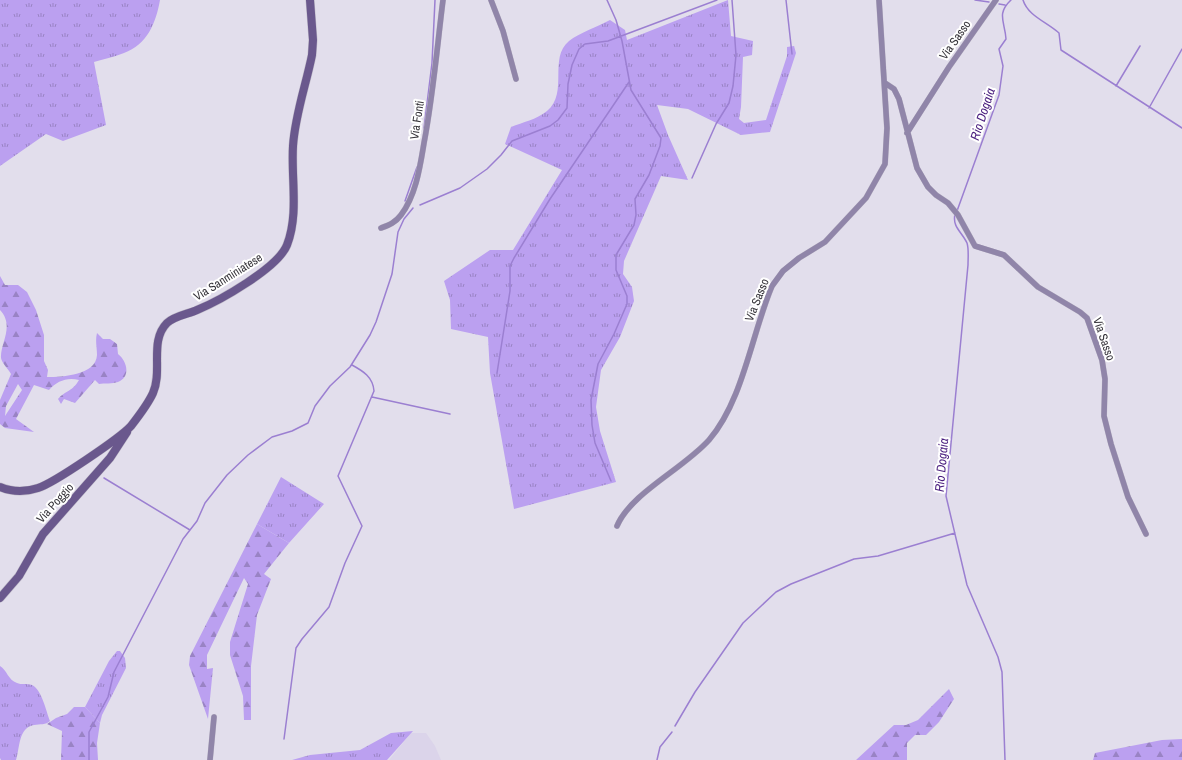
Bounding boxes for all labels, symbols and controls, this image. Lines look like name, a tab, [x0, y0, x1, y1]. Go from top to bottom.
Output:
street label: Via Sasso	[936, 17, 974, 63]
water label: Rio Dogaia	[966, 86, 999, 142]
street label: Via Fonti	[406, 99, 428, 141]
street label: Via Sanminiatese	[191, 250, 265, 304]
street label: Via Sasso	[741, 276, 773, 324]
street label: Via Sasso	[1089, 315, 1119, 363]
water label: Rio Dogaia	[931, 437, 952, 493]
street label: Via Poggio	[33, 480, 77, 526]

